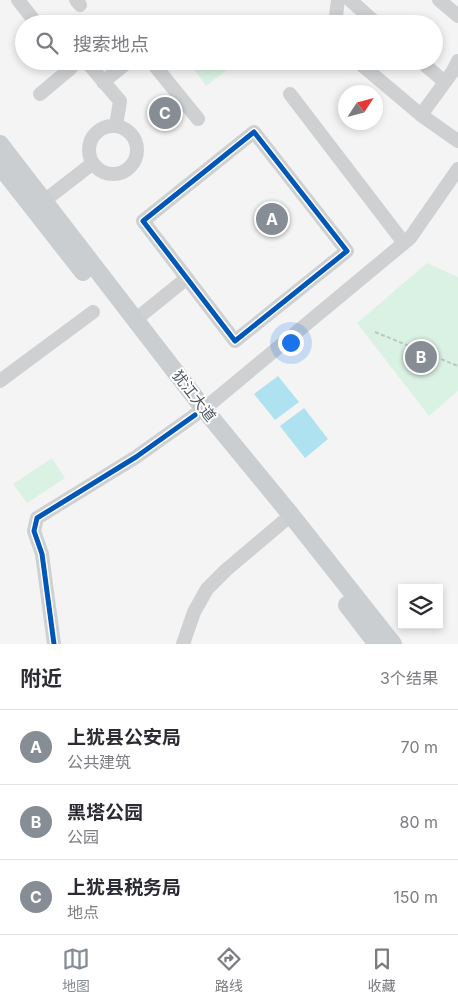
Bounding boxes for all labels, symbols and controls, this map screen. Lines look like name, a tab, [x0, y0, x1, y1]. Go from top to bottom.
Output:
search box	[15, 15, 443, 70]
icon: search	[33, 29, 61, 57]
text: 搜索地点	[73, 33, 149, 56]
north arrow	[338, 85, 383, 130]
pin: C	[149, 94, 181, 132]
pin: A	[256, 200, 288, 238]
your location	[278, 330, 304, 356]
pin: B	[405, 338, 437, 376]
street label: 犹江大道	[168, 366, 220, 425]
map controls	[398, 584, 443, 629]
button: layers	[398, 584, 443, 629]
text: 附近	[20, 666, 62, 691]
text: 3个结果	[380, 668, 438, 688]
text: 上犹县公安局	[67, 726, 181, 749]
text: A	[30, 737, 42, 757]
text: 70 m	[401, 737, 438, 757]
text: 公共建筑	[67, 752, 131, 772]
text: 黑塔公园	[67, 801, 143, 824]
text: B	[31, 812, 41, 832]
text: 80 m	[399, 812, 438, 832]
text: 公园	[67, 827, 99, 847]
text: 上犹县税务局	[67, 876, 181, 899]
text: C	[30, 887, 42, 907]
text: 150 m	[393, 887, 438, 907]
text: 地点	[67, 902, 99, 922]
tab: 地图	[62, 945, 90, 995]
tab: 路线	[215, 945, 243, 995]
tab: 收藏	[368, 945, 396, 995]

